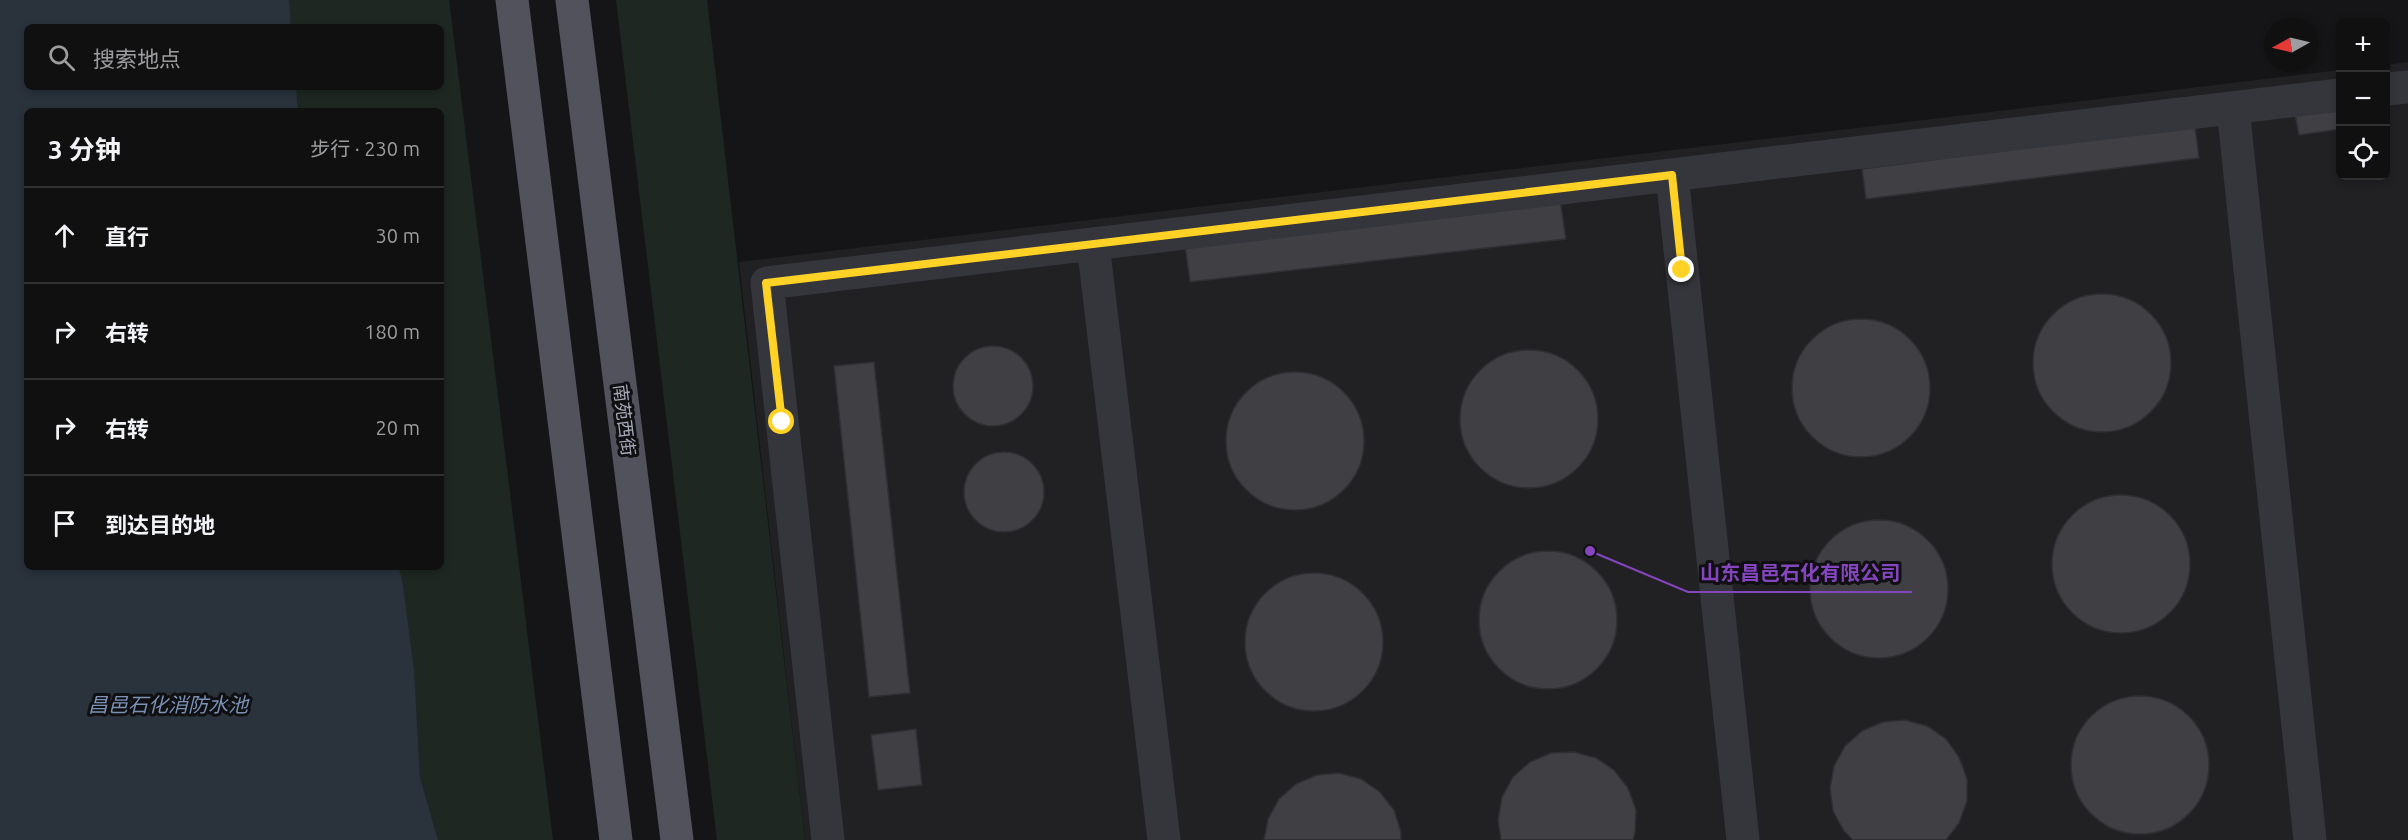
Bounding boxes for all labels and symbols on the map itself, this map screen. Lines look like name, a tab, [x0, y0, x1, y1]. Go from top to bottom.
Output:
north arrow	[2264, 18, 2318, 72]
route end	[1668, 256, 1694, 282]
street label: 南苑西街	[611, 383, 639, 457]
route start	[768, 408, 794, 434]
callout: 山东昌邑石化有限公司	[1688, 554, 1912, 592]
text: 山东昌邑石化有限公司	[1700, 561, 1900, 584]
water label: 昌邑石化消防水池	[88, 693, 250, 716]

